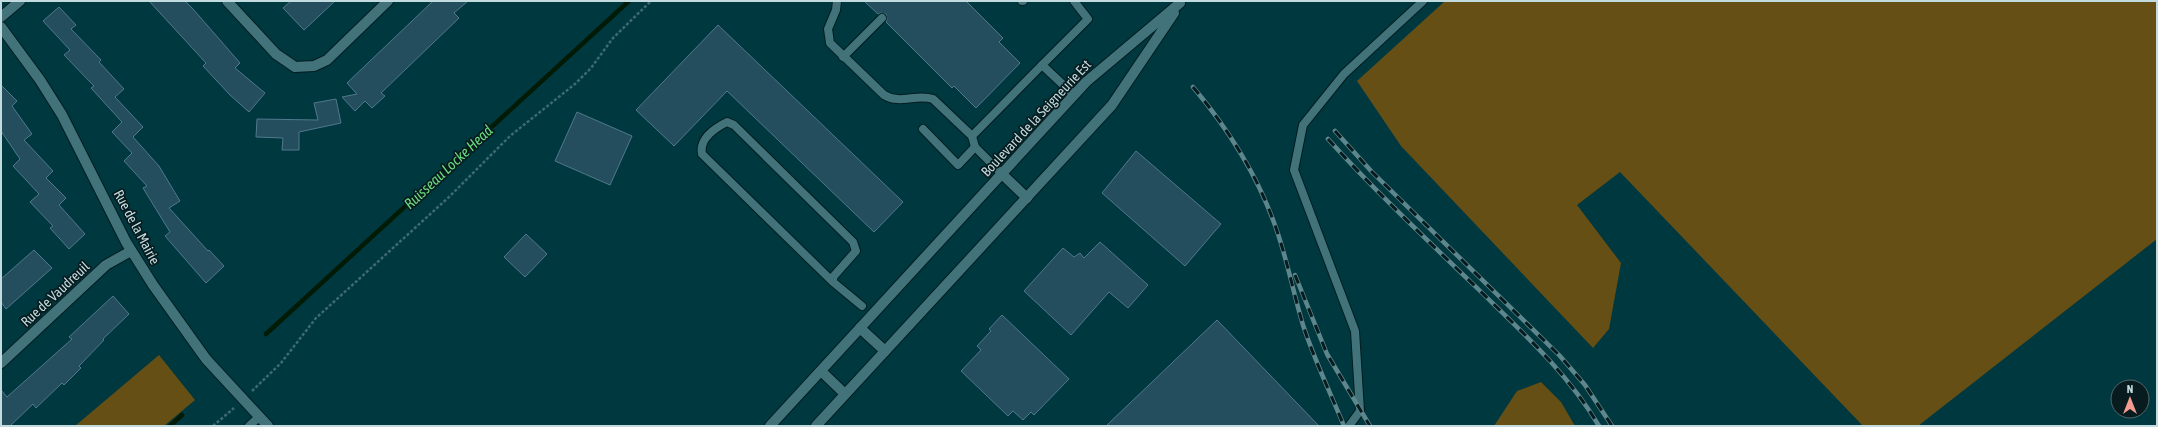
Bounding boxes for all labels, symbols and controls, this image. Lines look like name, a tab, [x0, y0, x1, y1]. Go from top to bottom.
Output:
street label: Boulevard de la Seigneurie Est	[978, 56, 1094, 180]
water label: Ruisseau Locke Head	[400, 122, 496, 212]
street label: Rue de la Mairie	[111, 187, 163, 267]
street label: Rue de Vaudreuil	[18, 258, 93, 330]
north arrow	[2110, 379, 2150, 419]
text: N	[2127, 383, 2133, 395]

